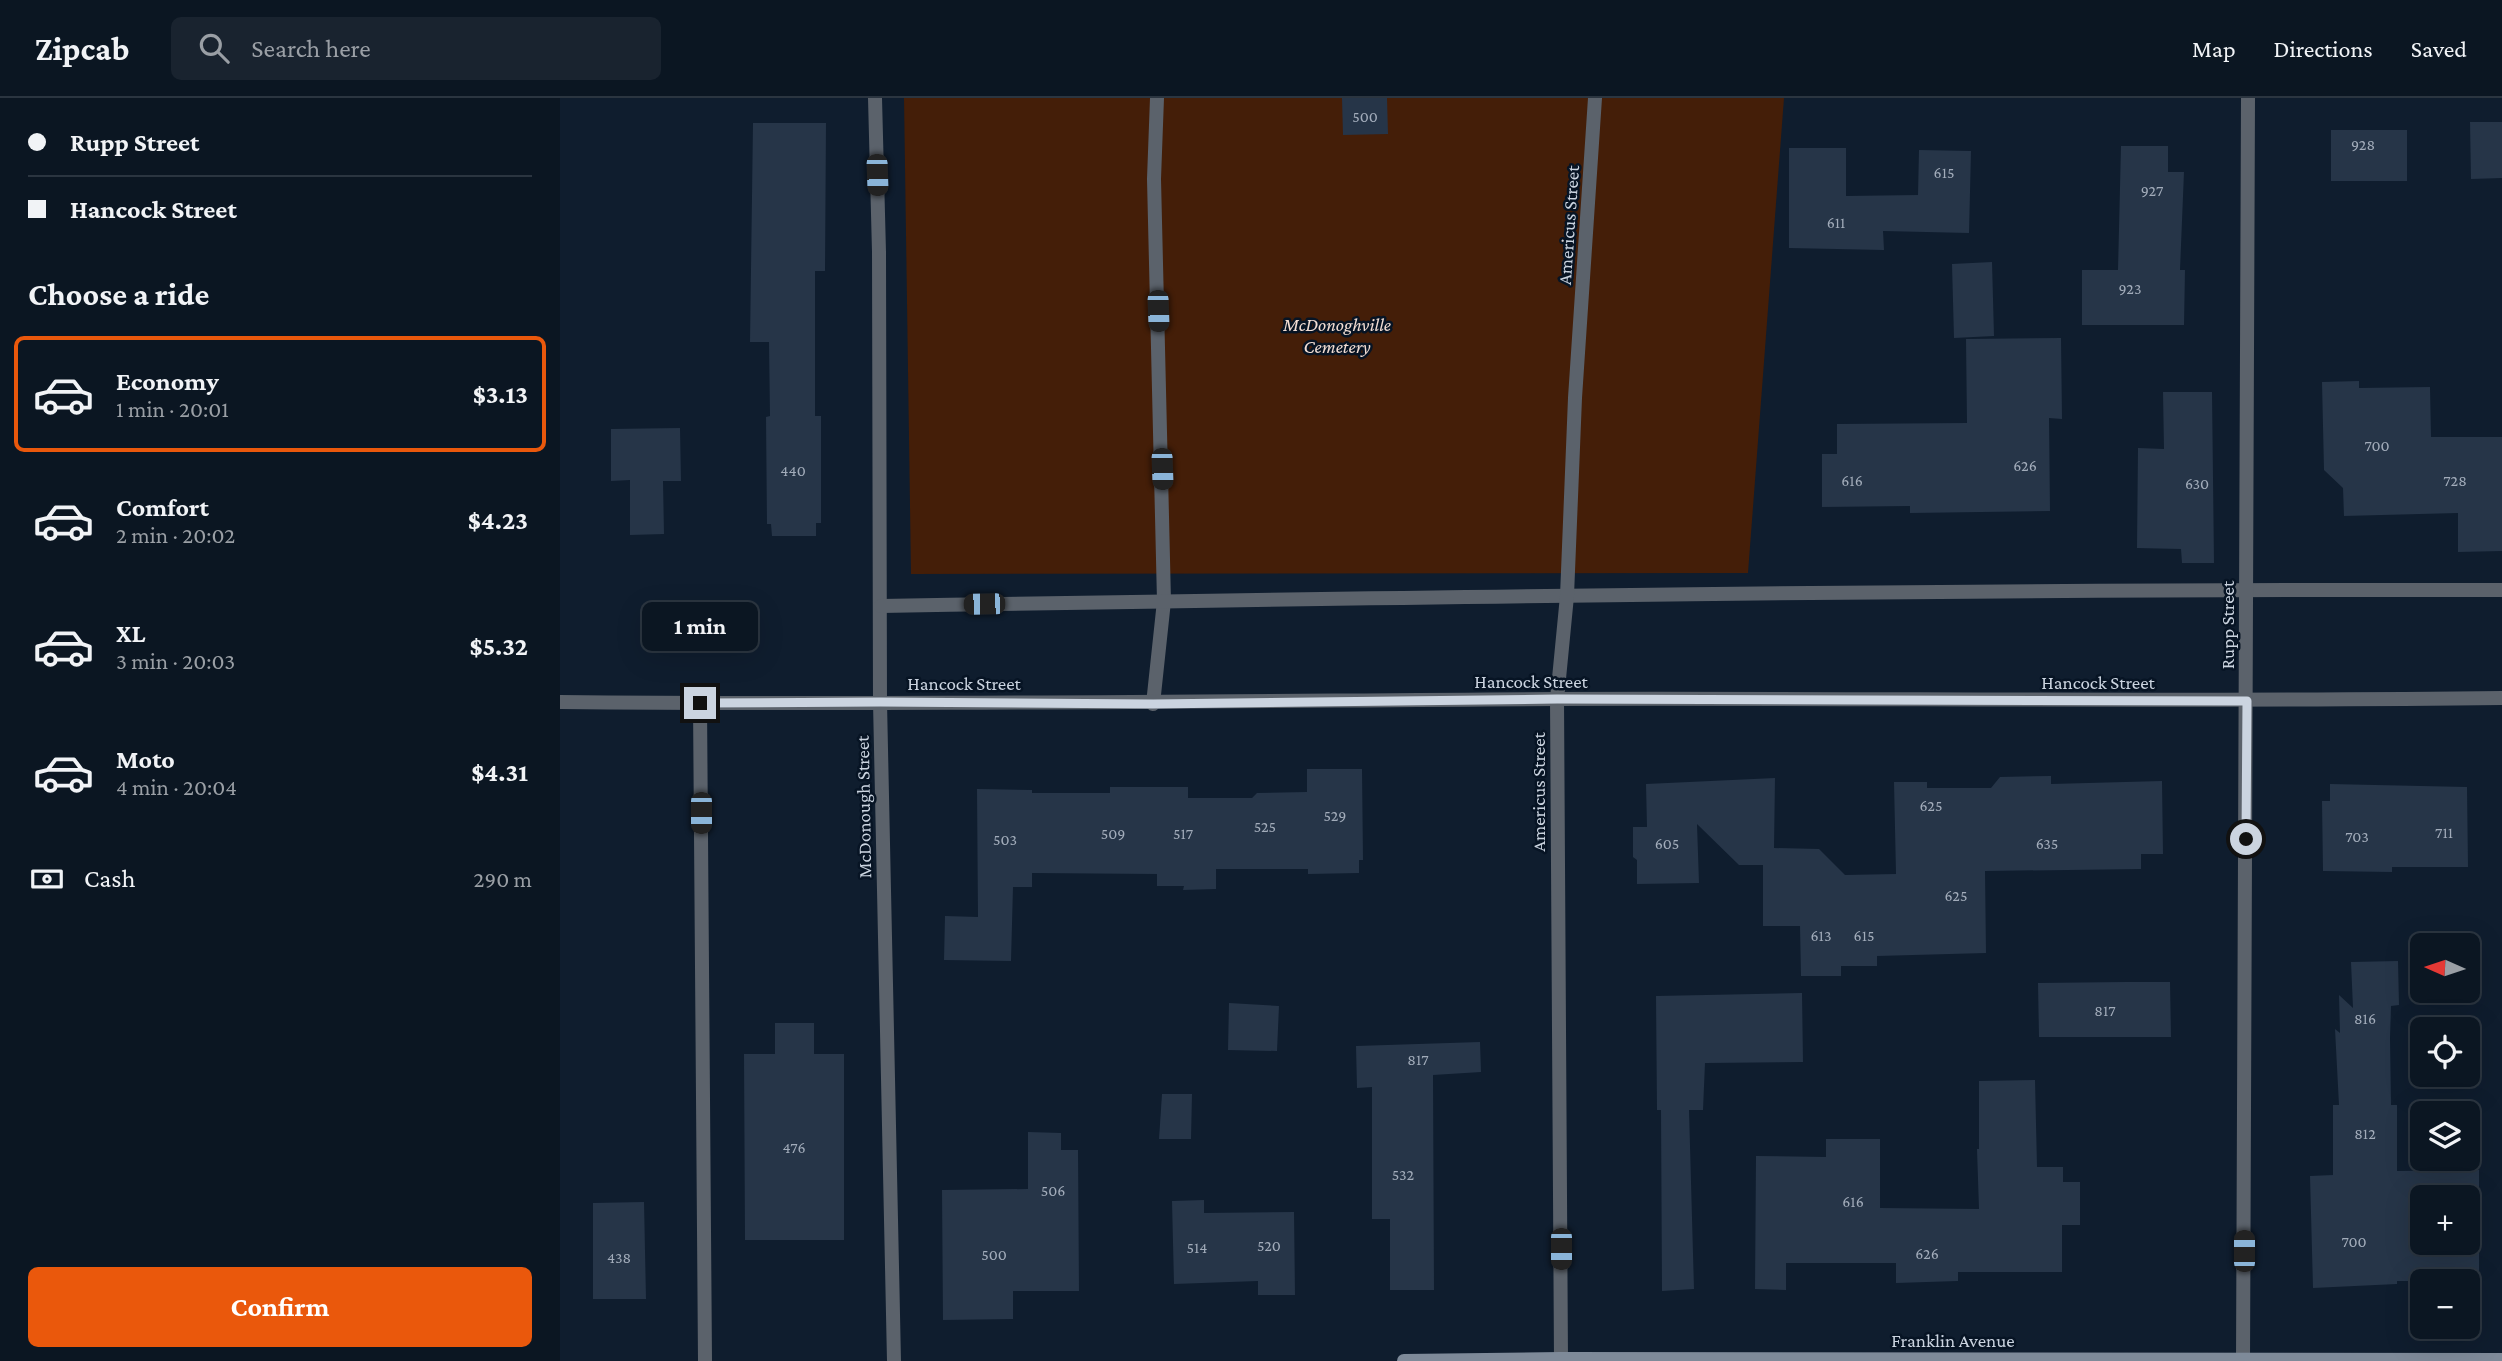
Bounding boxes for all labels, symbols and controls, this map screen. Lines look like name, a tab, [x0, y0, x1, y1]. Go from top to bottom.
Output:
search box	[171, 17, 661, 80]
icon: search	[195, 29, 233, 67]
text: Zipcab	[35, 30, 129, 67]
text: Search here	[251, 34, 371, 63]
text: Map	[2192, 35, 2236, 62]
text: Directions	[2274, 35, 2373, 62]
text: Saved	[2411, 35, 2467, 62]
house number: 500	[1352, 108, 1378, 125]
text: Rupp Street	[70, 128, 199, 157]
house number: 928	[2351, 136, 2375, 153]
car	[866, 154, 889, 196]
street label: Americus Street	[1554, 164, 1583, 285]
house number: 615	[1934, 164, 1954, 181]
house number: 927	[2141, 182, 2164, 199]
text: Hancock Street	[70, 195, 237, 224]
house number: 611	[1827, 214, 1845, 231]
text: Choose a ride	[28, 276, 209, 312]
house number: 923	[2118, 280, 2142, 297]
car	[1147, 290, 1170, 332]
park label: McDonoghville Cemetery	[1282, 314, 1391, 357]
icon: car	[32, 363, 95, 426]
text: Economy	[116, 367, 219, 396]
text: $3.13	[473, 380, 528, 409]
text: 1 min · 20:01	[116, 396, 229, 422]
house number: 700	[2364, 437, 2390, 454]
car	[1151, 448, 1174, 490]
house number: 626	[2013, 457, 2037, 474]
house number: 440	[780, 462, 806, 479]
house number: 616	[1841, 472, 1863, 489]
house number: 728	[2443, 472, 2467, 489]
house number: 630	[2185, 475, 2209, 492]
icon: car	[32, 489, 95, 552]
text: Comfort	[116, 493, 209, 522]
text: $4.23	[468, 506, 528, 535]
text: 2 min · 20:02	[116, 522, 235, 548]
street label: Rupp Street	[2217, 580, 2238, 669]
car	[963, 593, 1006, 615]
callout: 1 min	[642, 602, 758, 650]
text: 1 min	[674, 613, 726, 639]
icon: car	[32, 615, 95, 678]
text: XL	[116, 619, 145, 648]
text: $5.32	[469, 632, 528, 661]
text: 3 min · 20:03	[116, 648, 235, 674]
street label: Hancock Street	[1474, 671, 1589, 692]
street label: Hancock Street	[2041, 672, 2156, 693]
street label: Hancock Street	[907, 673, 1022, 694]
route end	[684, 687, 716, 719]
street label: Americus Street	[1528, 731, 1549, 852]
street label: McDonough Street	[852, 735, 875, 879]
icon: car	[32, 741, 95, 804]
text: Moto	[116, 745, 175, 774]
text: $4.31	[471, 758, 528, 787]
text: 4 min · 20:04	[116, 774, 237, 800]
car	[691, 792, 712, 834]
house number: 625	[1920, 797, 1942, 814]
house number: 529	[1324, 807, 1346, 824]
house number: 525	[1254, 818, 1276, 835]
route start	[2230, 823, 2262, 855]
house number: 711	[2435, 824, 2453, 841]
house number: 509	[1101, 825, 1125, 842]
house number: 517	[1173, 825, 1194, 842]
house number: 703	[2345, 828, 2369, 845]
house number: 503	[993, 831, 1017, 848]
house number: 605	[1655, 835, 1679, 852]
house number: 635	[2036, 835, 2058, 852]
icon: cash	[28, 860, 66, 898]
text: Cash	[84, 864, 135, 893]
text: 290 m	[474, 866, 532, 892]
house number: 625	[1945, 887, 1967, 904]
house number: 613	[1810, 927, 1832, 944]
house number: 615	[1854, 927, 1874, 944]
north arrow	[2410, 933, 2480, 1003]
map controls	[2410, 933, 2480, 1339]
house number: 817	[2094, 1002, 2116, 1019]
house number: 816	[2354, 1010, 2376, 1027]
button: locate	[2410, 1017, 2480, 1087]
house number: 817	[1407, 1051, 1429, 1068]
button: layers	[2410, 1101, 2480, 1171]
house number: 812	[2354, 1125, 2376, 1142]
house number: 476	[782, 1139, 806, 1156]
house number: 532	[1392, 1166, 1415, 1183]
house number: 506	[1041, 1182, 1065, 1199]
button: +	[2410, 1185, 2480, 1255]
house number: 616	[1842, 1193, 1864, 1210]
car	[1551, 1228, 1572, 1270]
car	[2234, 1230, 2255, 1272]
house number: 700	[2341, 1233, 2367, 1250]
house number: 520	[1257, 1237, 1281, 1254]
house number: 514	[1187, 1239, 1207, 1256]
house number: 626	[1915, 1245, 1939, 1262]
house number: 500	[981, 1246, 1007, 1263]
house number: 438	[607, 1249, 631, 1266]
button: Confirm	[28, 1267, 532, 1347]
button: −	[2410, 1269, 2480, 1339]
street label: Franklin Avenue	[1891, 1330, 2015, 1351]

